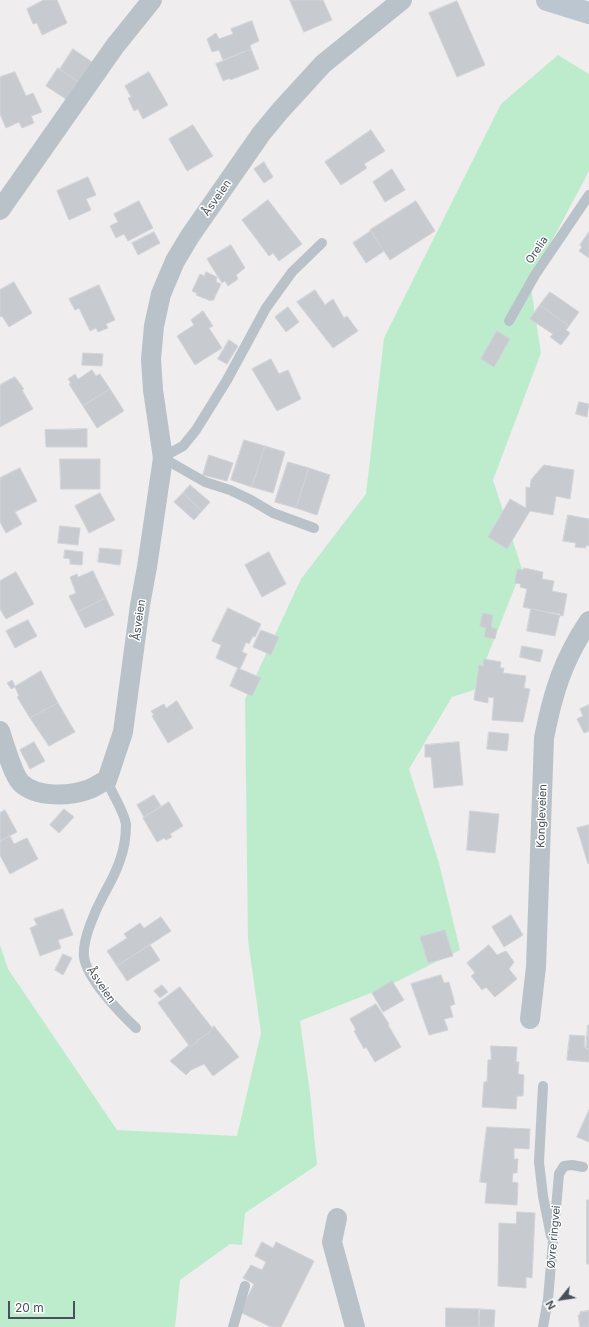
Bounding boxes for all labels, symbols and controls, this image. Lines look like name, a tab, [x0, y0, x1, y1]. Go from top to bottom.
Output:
street label: Åsveien	[200, 177, 234, 219]
street label: Orelia	[523, 234, 551, 266]
street label: Åsveien	[130, 599, 148, 641]
street label: Kongleveien	[534, 784, 550, 848]
street label: Åsveien	[84, 964, 118, 1006]
street label: Øvre ringvei	[545, 1205, 563, 1269]
north arrow	[541, 1279, 581, 1319]
scale bar	[10, 1293, 77, 1319]
text: N	[542, 1298, 559, 1312]
text: 20 m	[15, 1300, 44, 1315]

